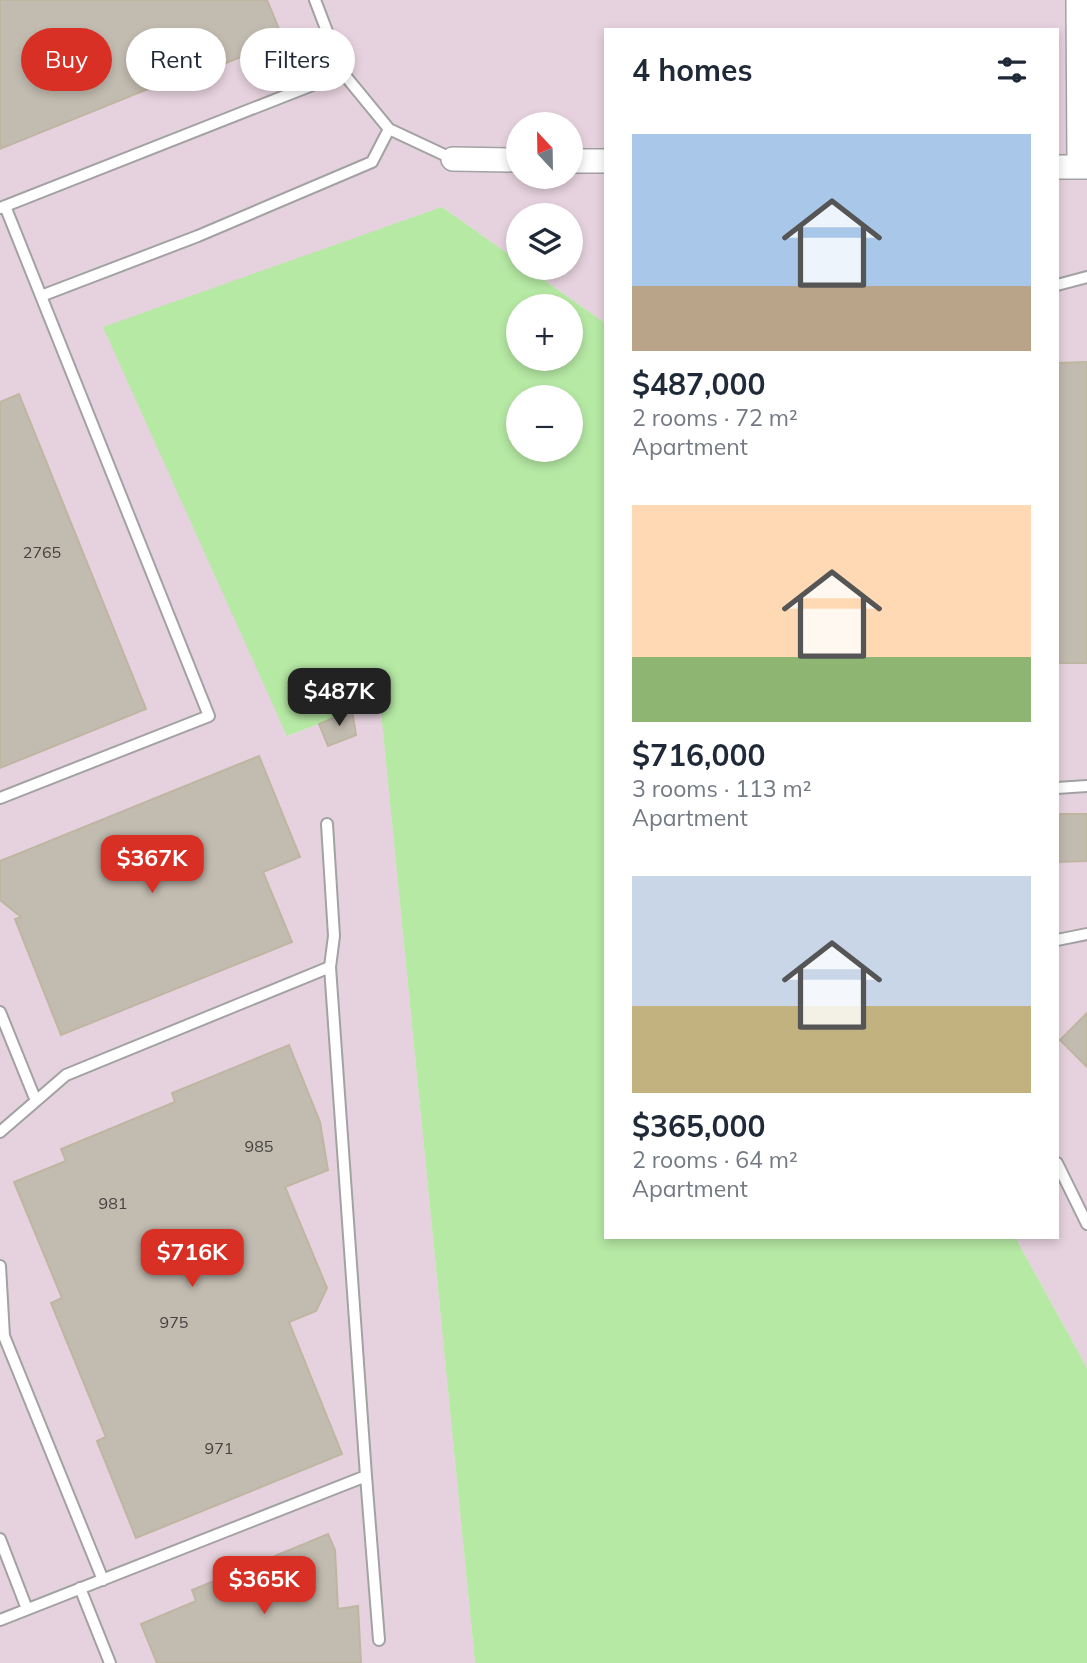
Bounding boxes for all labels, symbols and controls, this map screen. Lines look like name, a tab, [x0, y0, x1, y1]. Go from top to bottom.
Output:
chip: Buy	[21, 28, 112, 91]
chip: Rent	[126, 28, 226, 91]
chip: Filters	[240, 28, 355, 91]
text: 4 homes	[632, 51, 753, 89]
icon: filters	[993, 51, 1031, 89]
north arrow	[506, 112, 583, 189]
map controls	[506, 112, 583, 462]
icon: home	[769, 180, 895, 306]
button: layers	[506, 203, 583, 280]
button: +	[506, 294, 583, 371]
text: $487,000	[632, 365, 765, 403]
button: −	[506, 385, 583, 462]
text: 2 rooms · 72 m²	[632, 403, 798, 432]
text: Apartment	[632, 432, 748, 461]
house number: 2765	[23, 542, 61, 562]
icon: home	[769, 551, 895, 677]
pin: $487K	[290, 668, 388, 728]
text: $487K	[304, 676, 374, 705]
text: $716,000	[632, 736, 765, 774]
text: 3 rooms · 113 m²	[632, 774, 812, 803]
text: Apartment	[632, 803, 748, 832]
pin: $367K	[103, 836, 201, 895]
text: $367K	[117, 843, 187, 872]
icon: home	[769, 922, 895, 1048]
text: $365,000	[632, 1107, 765, 1145]
house number: 985	[245, 1136, 273, 1156]
text: 2 rooms · 64 m²	[632, 1145, 798, 1174]
text: Apartment	[632, 1174, 748, 1203]
house number: 981	[99, 1193, 127, 1213]
pin: $716K	[143, 1230, 241, 1289]
text: $716K	[157, 1237, 227, 1266]
house number: 975	[160, 1312, 188, 1332]
house number: 971	[205, 1438, 233, 1458]
pin: $365K	[215, 1556, 313, 1616]
text: $365K	[229, 1564, 299, 1593]

